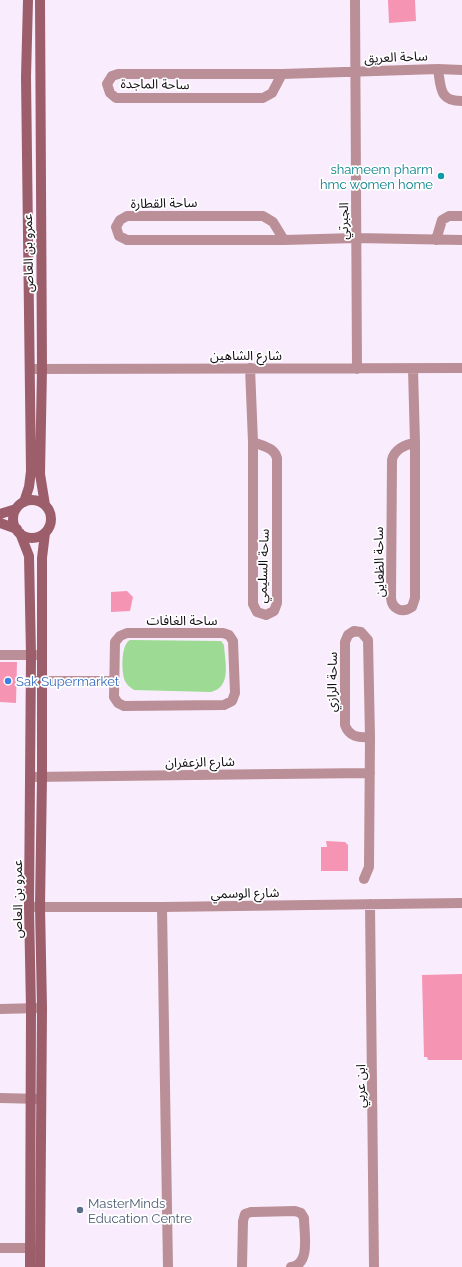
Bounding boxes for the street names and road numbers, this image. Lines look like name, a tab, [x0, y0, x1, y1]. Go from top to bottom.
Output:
street label: ساحة العريق	[364, 48, 428, 67]
street label: ساحة الماجدة	[120, 76, 190, 92]
street label: ساحة القطارة	[131, 195, 197, 211]
street label: الجبرتي	[336, 202, 354, 240]
street label: عمرو بن العاص	[20, 213, 37, 292]
street label: شارع الشاهين	[210, 348, 282, 366]
street label: ساحة الظعاين	[371, 526, 388, 598]
street label: ساحة السليمي	[254, 528, 275, 604]
street label: ساحة الغافات	[147, 613, 217, 628]
street label: ساحة الرازي	[324, 652, 343, 712]
street label: شارع الزعفران	[165, 754, 235, 773]
street label: عمرو بن العاص	[10, 859, 26, 938]
street label: شارع الوسمي	[211, 885, 279, 904]
street label: ابن عربي	[353, 1064, 371, 1108]

